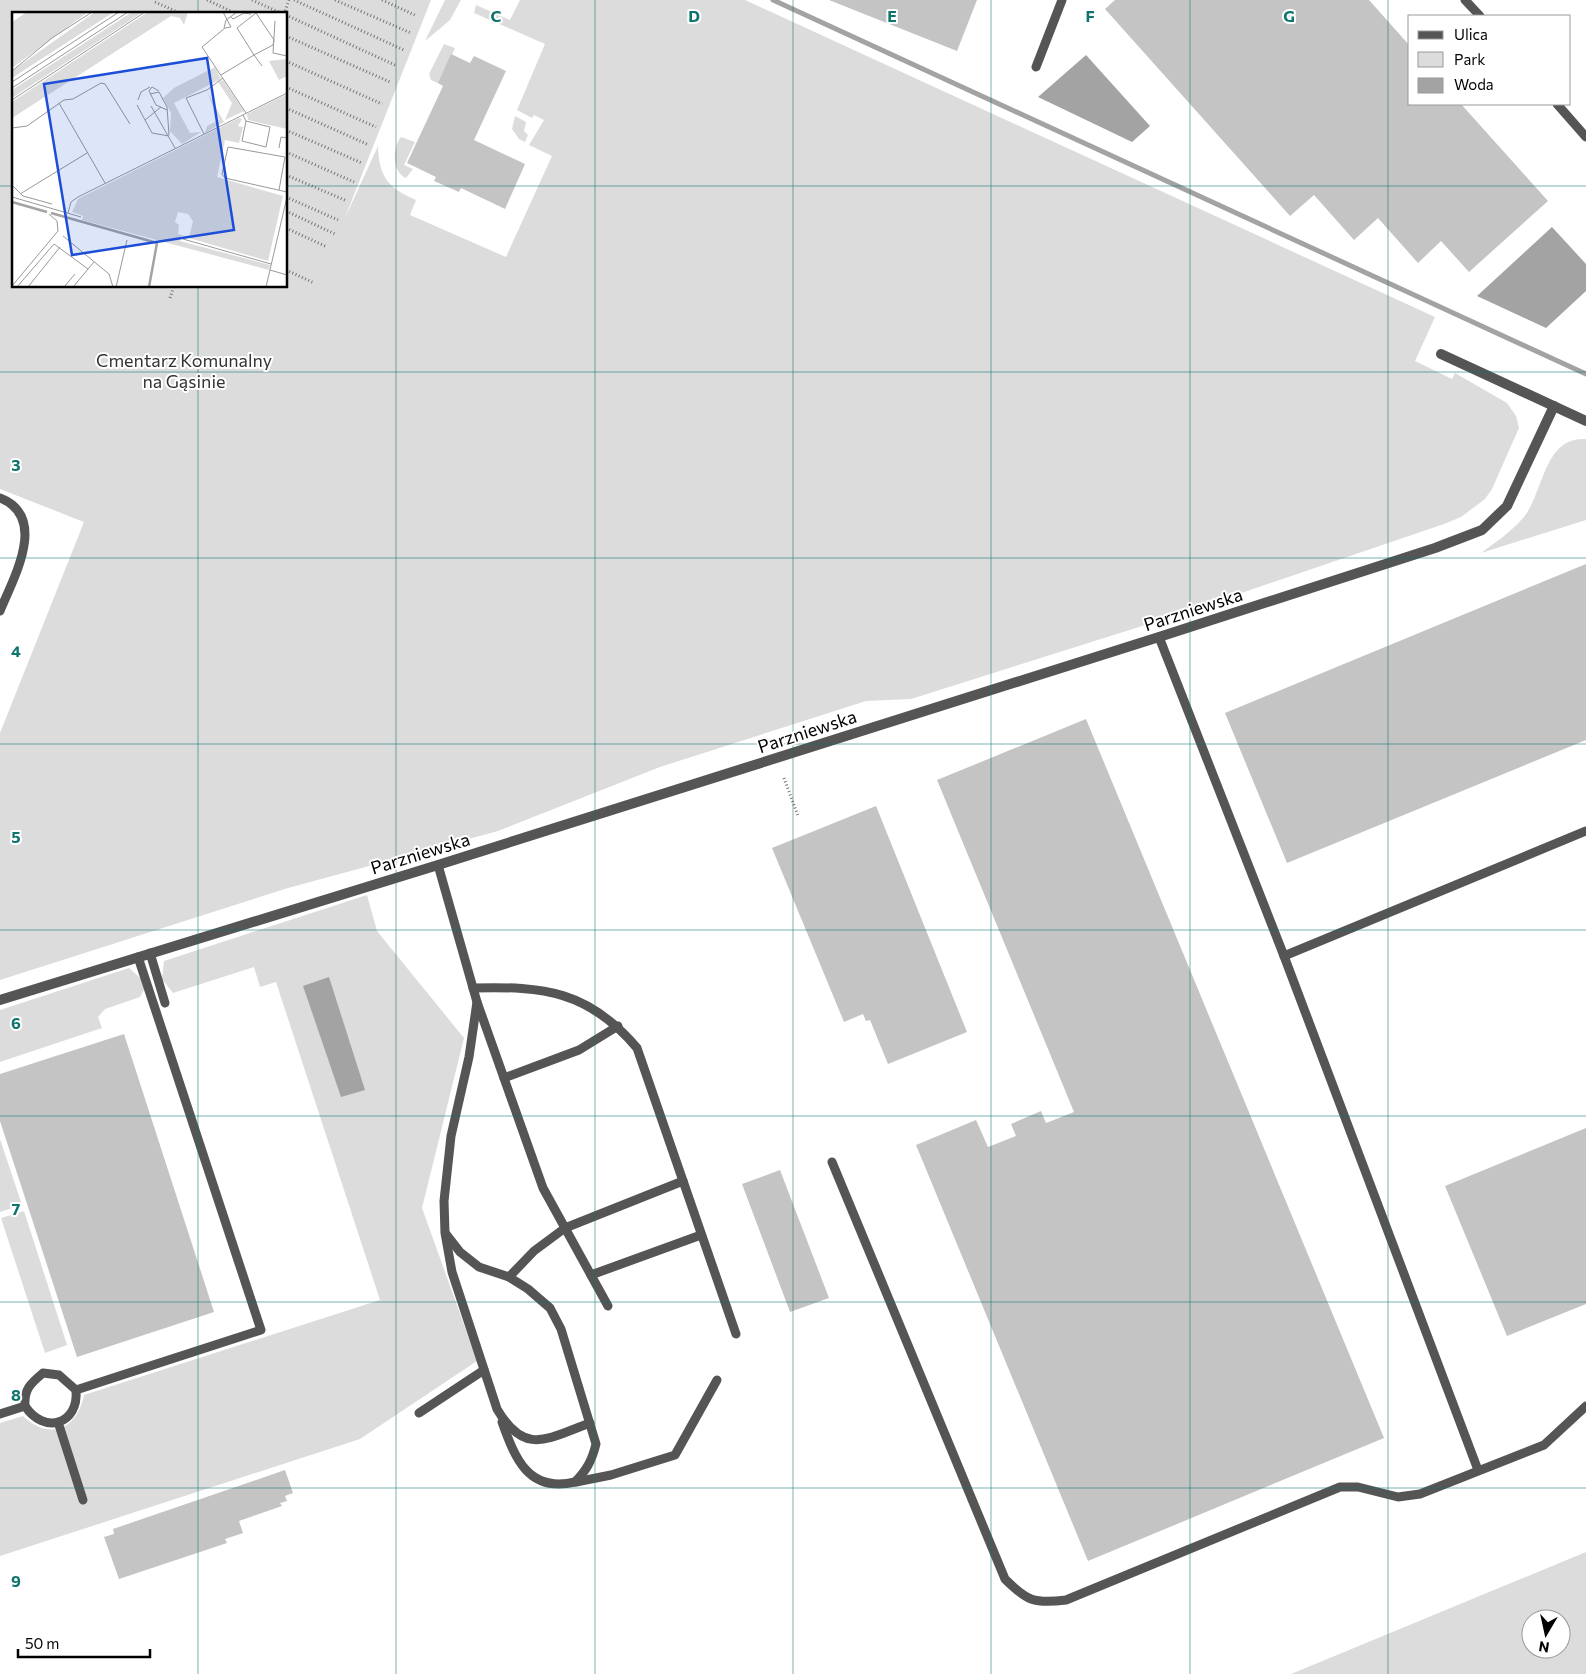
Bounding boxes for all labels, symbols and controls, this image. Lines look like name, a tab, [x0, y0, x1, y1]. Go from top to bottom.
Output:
text: C	[491, 6, 502, 25]
text: D	[688, 6, 700, 25]
text: E	[887, 6, 897, 25]
text: F	[1085, 6, 1095, 25]
text: G	[1283, 6, 1295, 25]
inset map	[12, 12, 288, 288]
legend	[1408, 15, 1571, 105]
text: Ulica	[1454, 25, 1488, 43]
text: Park	[1454, 50, 1485, 68]
text: Woda	[1454, 75, 1494, 93]
park label: Cmentarz Komunalny na Gąsinie	[96, 349, 272, 392]
text: 3	[11, 455, 21, 474]
street label: Parzniewska	[1141, 583, 1245, 635]
text: 4	[11, 641, 21, 660]
street label: Parzniewska	[755, 705, 859, 757]
text: 5	[11, 827, 21, 846]
street label: Parzniewska	[368, 827, 472, 879]
text: 6	[11, 1013, 21, 1032]
text: 7	[12, 1199, 21, 1218]
text: 8	[11, 1385, 21, 1404]
text: 9	[11, 1571, 21, 1590]
north arrow	[1521, 1609, 1571, 1659]
scale bar	[18, 1626, 150, 1658]
text: 50 m	[25, 1634, 59, 1652]
text: N	[1537, 1638, 1550, 1657]

